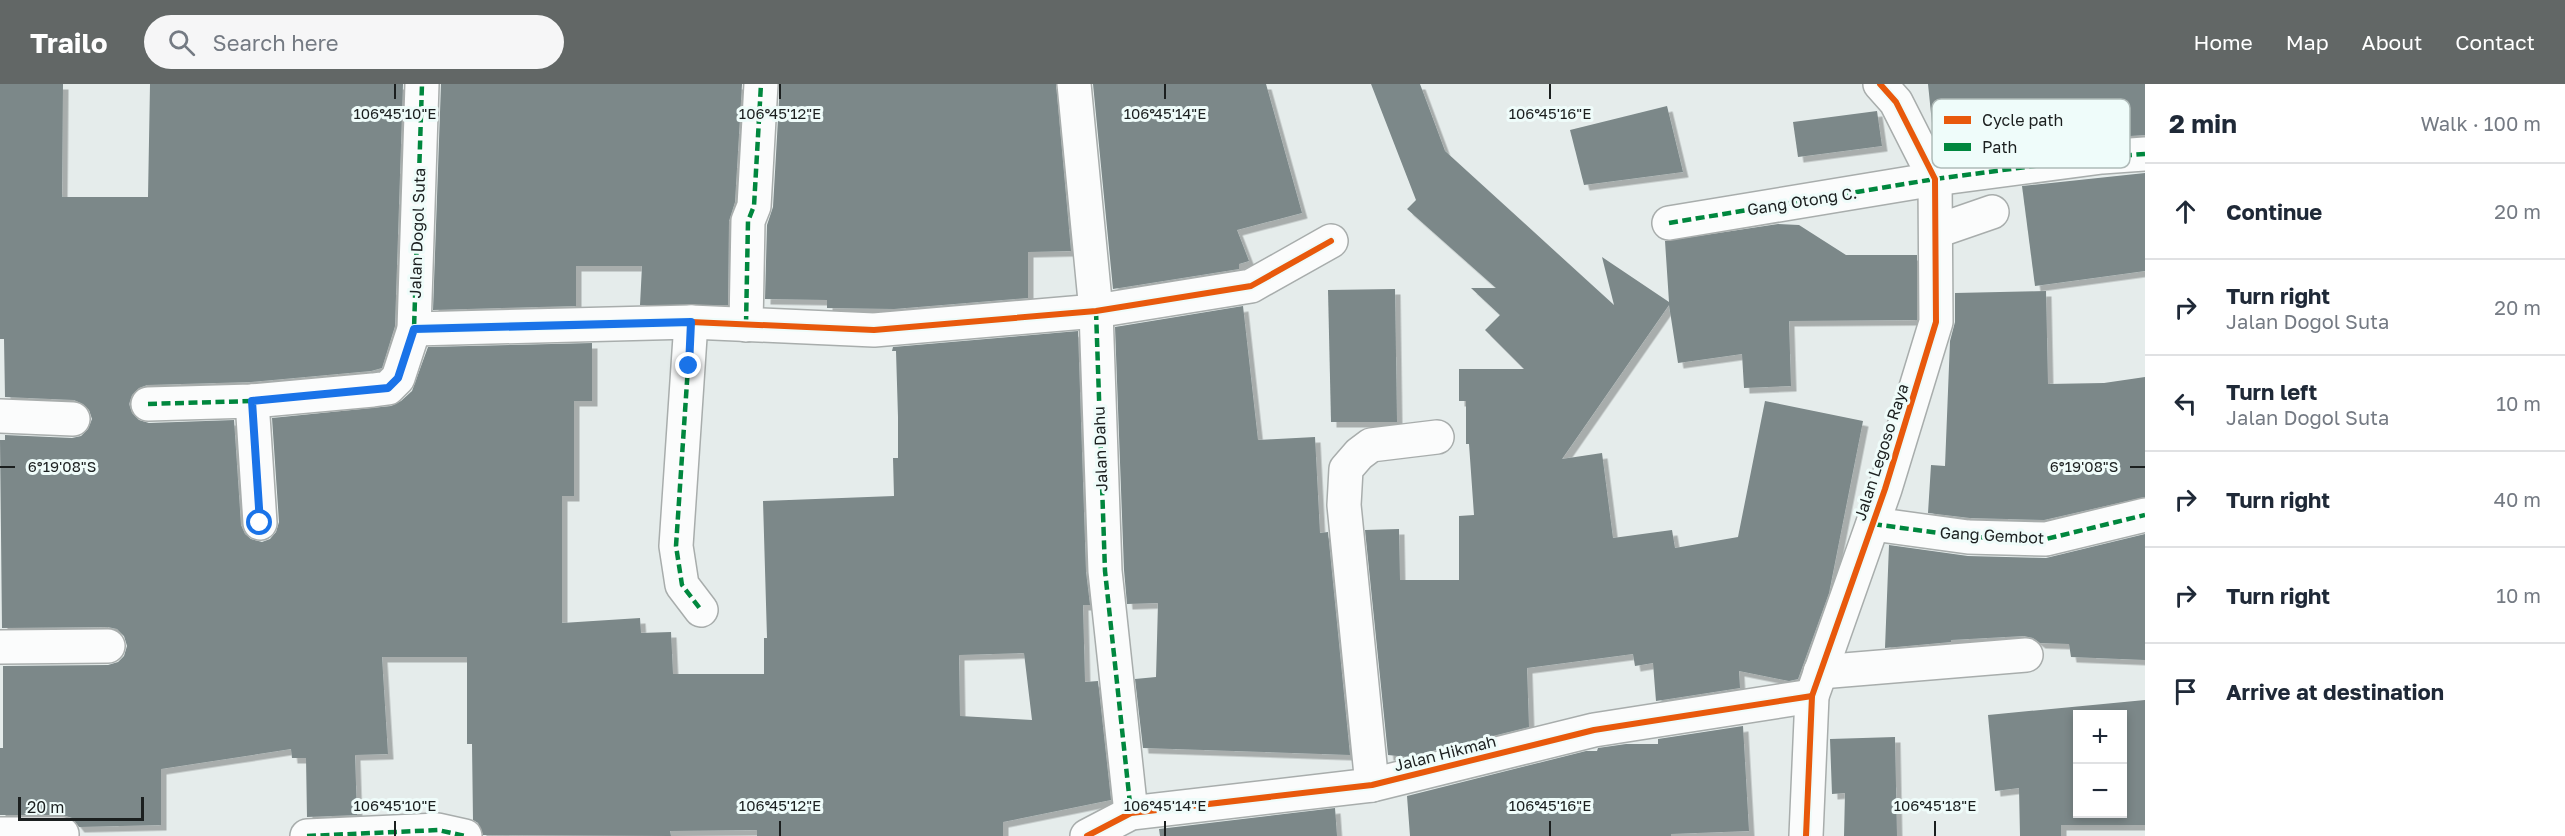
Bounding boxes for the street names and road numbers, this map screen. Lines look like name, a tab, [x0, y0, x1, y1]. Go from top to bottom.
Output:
street label: Jalan Dogol Suta	[405, 167, 429, 299]
street label: Gang Otong C.	[1746, 182, 1858, 220]
street label: Jalan Legoso Raya	[1849, 381, 1913, 523]
street label: Jalan Dahu	[1089, 406, 1111, 492]
street label: Gang Gembot	[1939, 522, 2045, 548]
street label: Jalan Hikmah	[1392, 731, 1498, 775]

